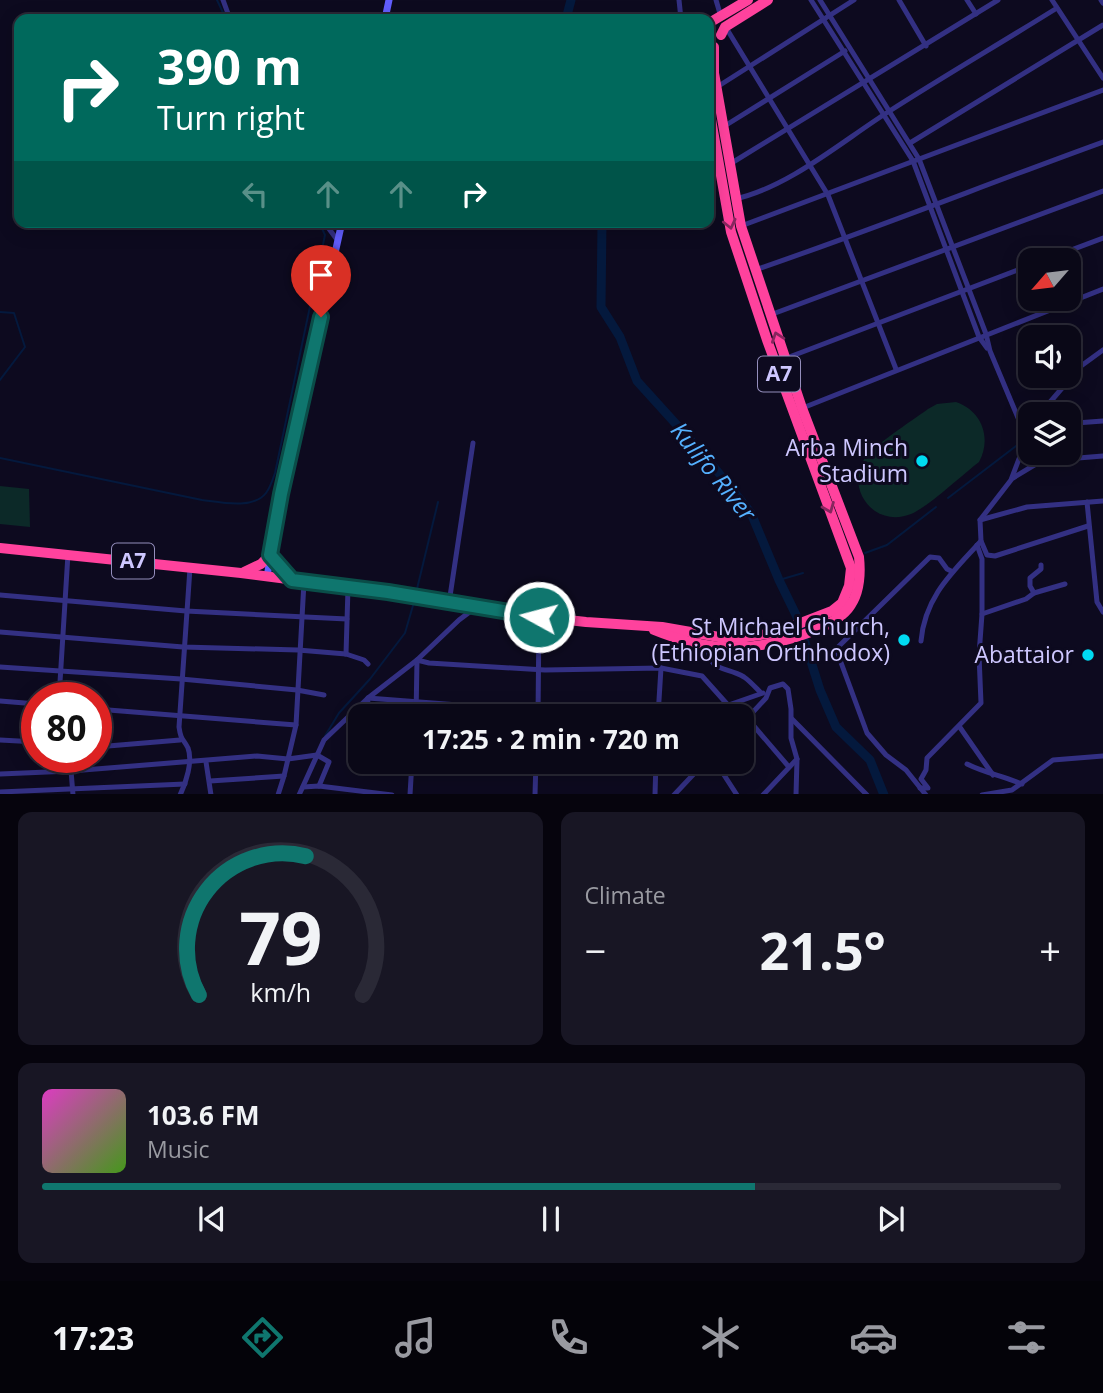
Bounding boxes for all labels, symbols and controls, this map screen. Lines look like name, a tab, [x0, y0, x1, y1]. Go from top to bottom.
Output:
text: 390 m	[157, 33, 302, 99]
icon: right	[42, 42, 133, 133]
text: Turn right	[157, 96, 305, 139]
icon: left	[236, 175, 274, 213]
icon: ahead	[309, 175, 347, 213]
icon: ahead	[382, 175, 420, 213]
icon: right	[455, 175, 493, 213]
one-way arrow	[722, 218, 736, 230]
pin	[291, 245, 351, 317]
north arrow	[1018, 248, 1082, 312]
map controls	[1018, 248, 1081, 465]
icon: arrive	[302, 256, 340, 294]
button: sound	[1018, 325, 1081, 388]
one-way arrow	[771, 331, 785, 343]
road number: A7	[758, 356, 800, 392]
button: layers	[1018, 402, 1081, 465]
water label: Kulifo River	[664, 414, 765, 529]
place label: Arba Minch Stadium	[786, 431, 908, 489]
marker: Arba Minch Stadium	[914, 453, 930, 469]
one-way arrow	[820, 501, 834, 513]
road number: A7	[112, 544, 154, 578]
position arrow	[502, 580, 576, 654]
place label: St Michael Church, (Ethiopian Orthhodox)	[651, 610, 890, 668]
marker: St Michael Church, (Ethiopian Orthhodox)	[896, 632, 912, 648]
place label: Abattaior	[974, 638, 1075, 670]
marker: Abattaior	[1080, 647, 1096, 663]
speed limit sign: 80	[21, 682, 112, 773]
text: 17:25 · 2 min · 720 m	[422, 721, 680, 757]
text: Climate	[585, 879, 666, 911]
text: 79	[239, 887, 322, 986]
text: 21.5°	[760, 914, 886, 985]
text: −	[585, 924, 606, 976]
text: +	[1039, 924, 1061, 976]
text: km/h	[250, 974, 311, 1008]
text: 103.6 FM	[147, 1097, 259, 1133]
text: Music	[147, 1133, 210, 1165]
icon: previous	[193, 1200, 231, 1238]
icon: pause	[532, 1200, 570, 1238]
icon: next	[872, 1200, 910, 1238]
icon: directions	[238, 1313, 287, 1362]
icon: music	[391, 1313, 440, 1362]
icon: phone	[544, 1313, 593, 1362]
icon: climate	[696, 1313, 745, 1362]
icon: car	[849, 1313, 898, 1362]
icon: filters	[1002, 1313, 1051, 1362]
text: 17:23	[52, 1316, 134, 1359]

